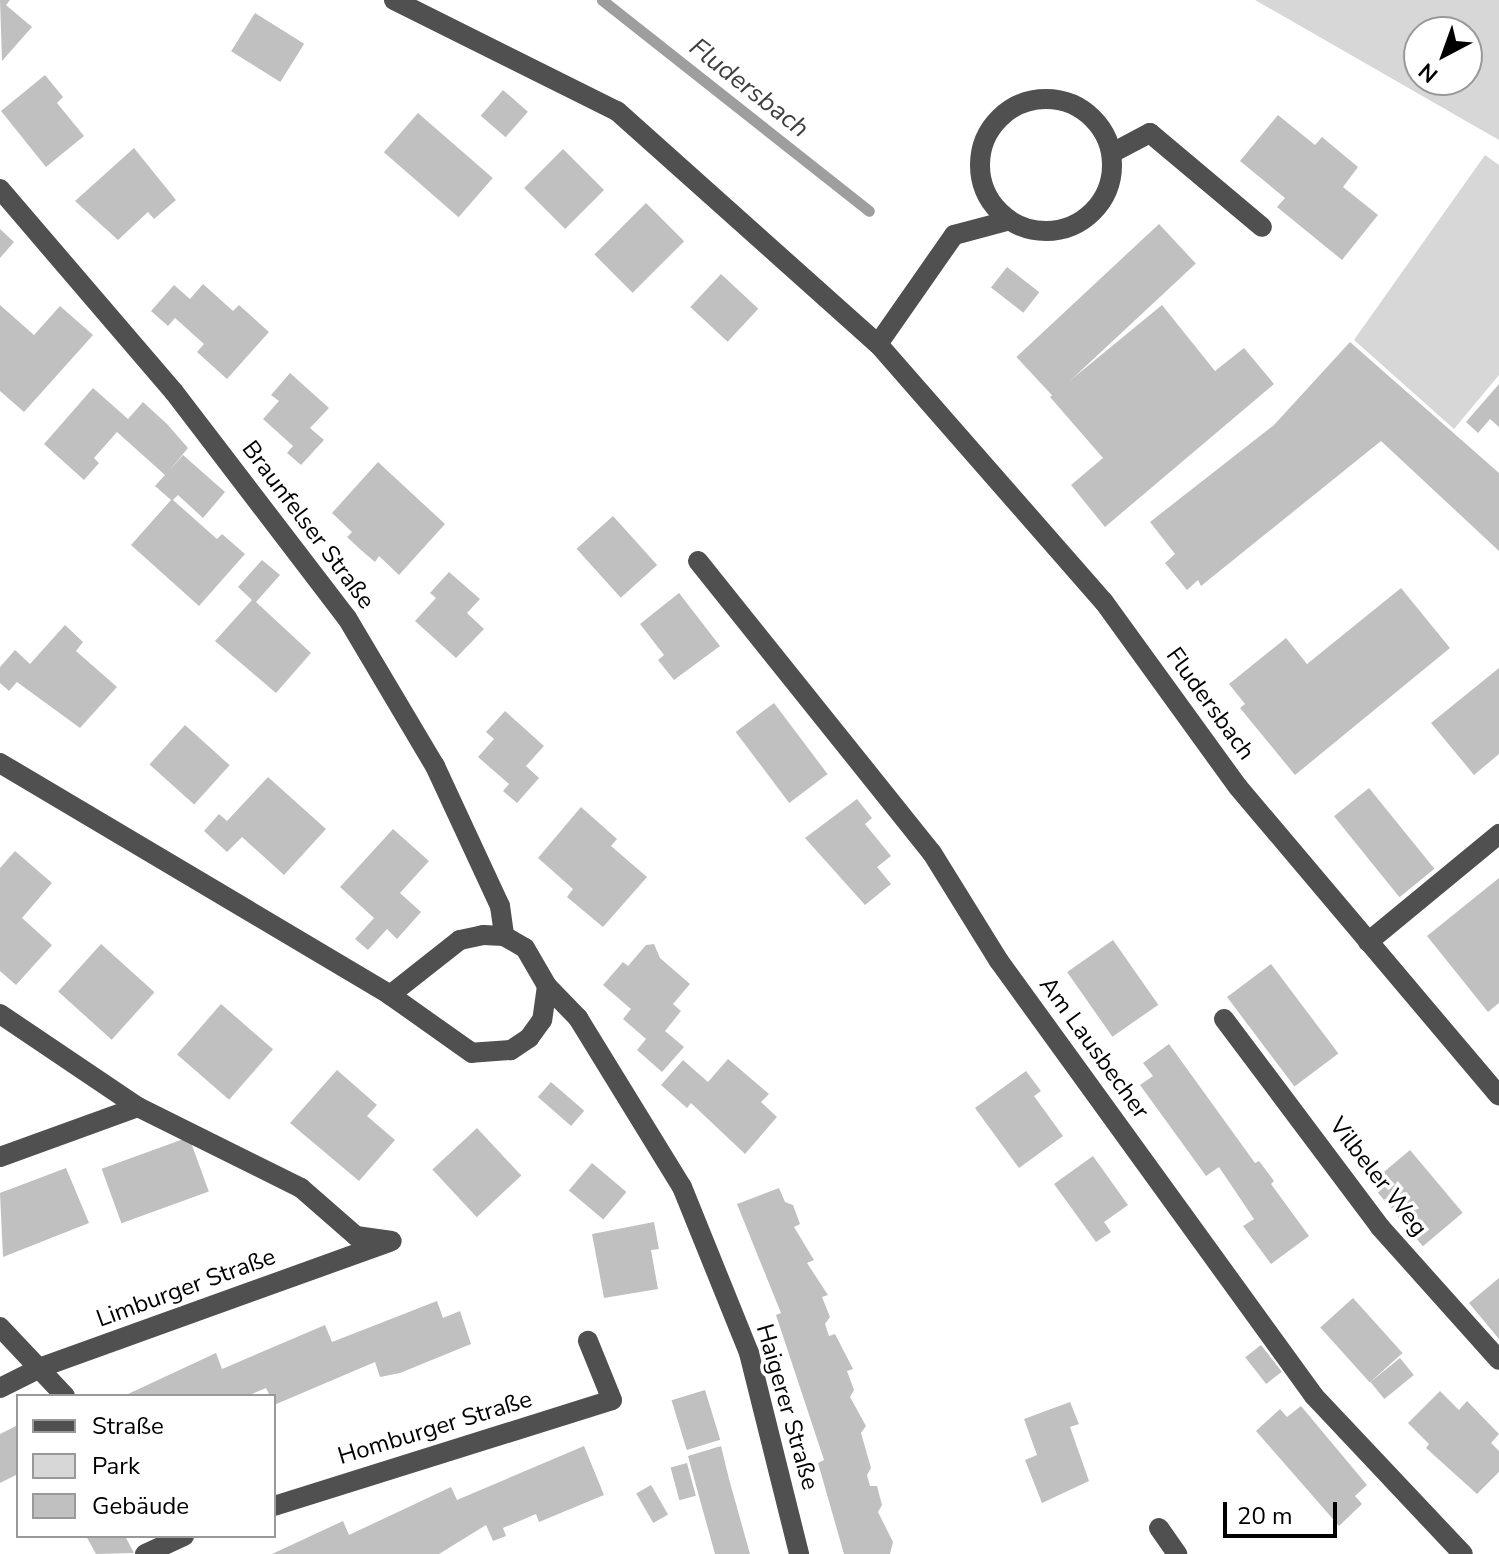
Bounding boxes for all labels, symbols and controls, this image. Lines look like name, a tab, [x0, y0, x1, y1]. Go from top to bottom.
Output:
north arrow	[1403, 16, 1483, 96]
water label: Fludersbach	[683, 32, 815, 144]
text: N	[1413, 56, 1445, 89]
street label: Braunfelser Straße	[235, 435, 381, 615]
street label: Fludersbach	[1160, 642, 1260, 766]
street label: Am Lausbecher	[1033, 972, 1155, 1124]
street label: Vilbeler Weg	[1323, 1112, 1433, 1242]
street label: Limburger Straße	[93, 1242, 279, 1334]
street label: Haigerer Straße	[750, 1321, 824, 1493]
street label: Homburger Straße	[334, 1385, 536, 1471]
legend	[16, 1394, 276, 1538]
text: Straße	[92, 1410, 164, 1442]
text: Park	[92, 1450, 140, 1482]
scale bar	[1227, 1486, 1341, 1536]
text: Gebäude	[92, 1490, 189, 1522]
text: 20 m	[1237, 1500, 1293, 1532]

